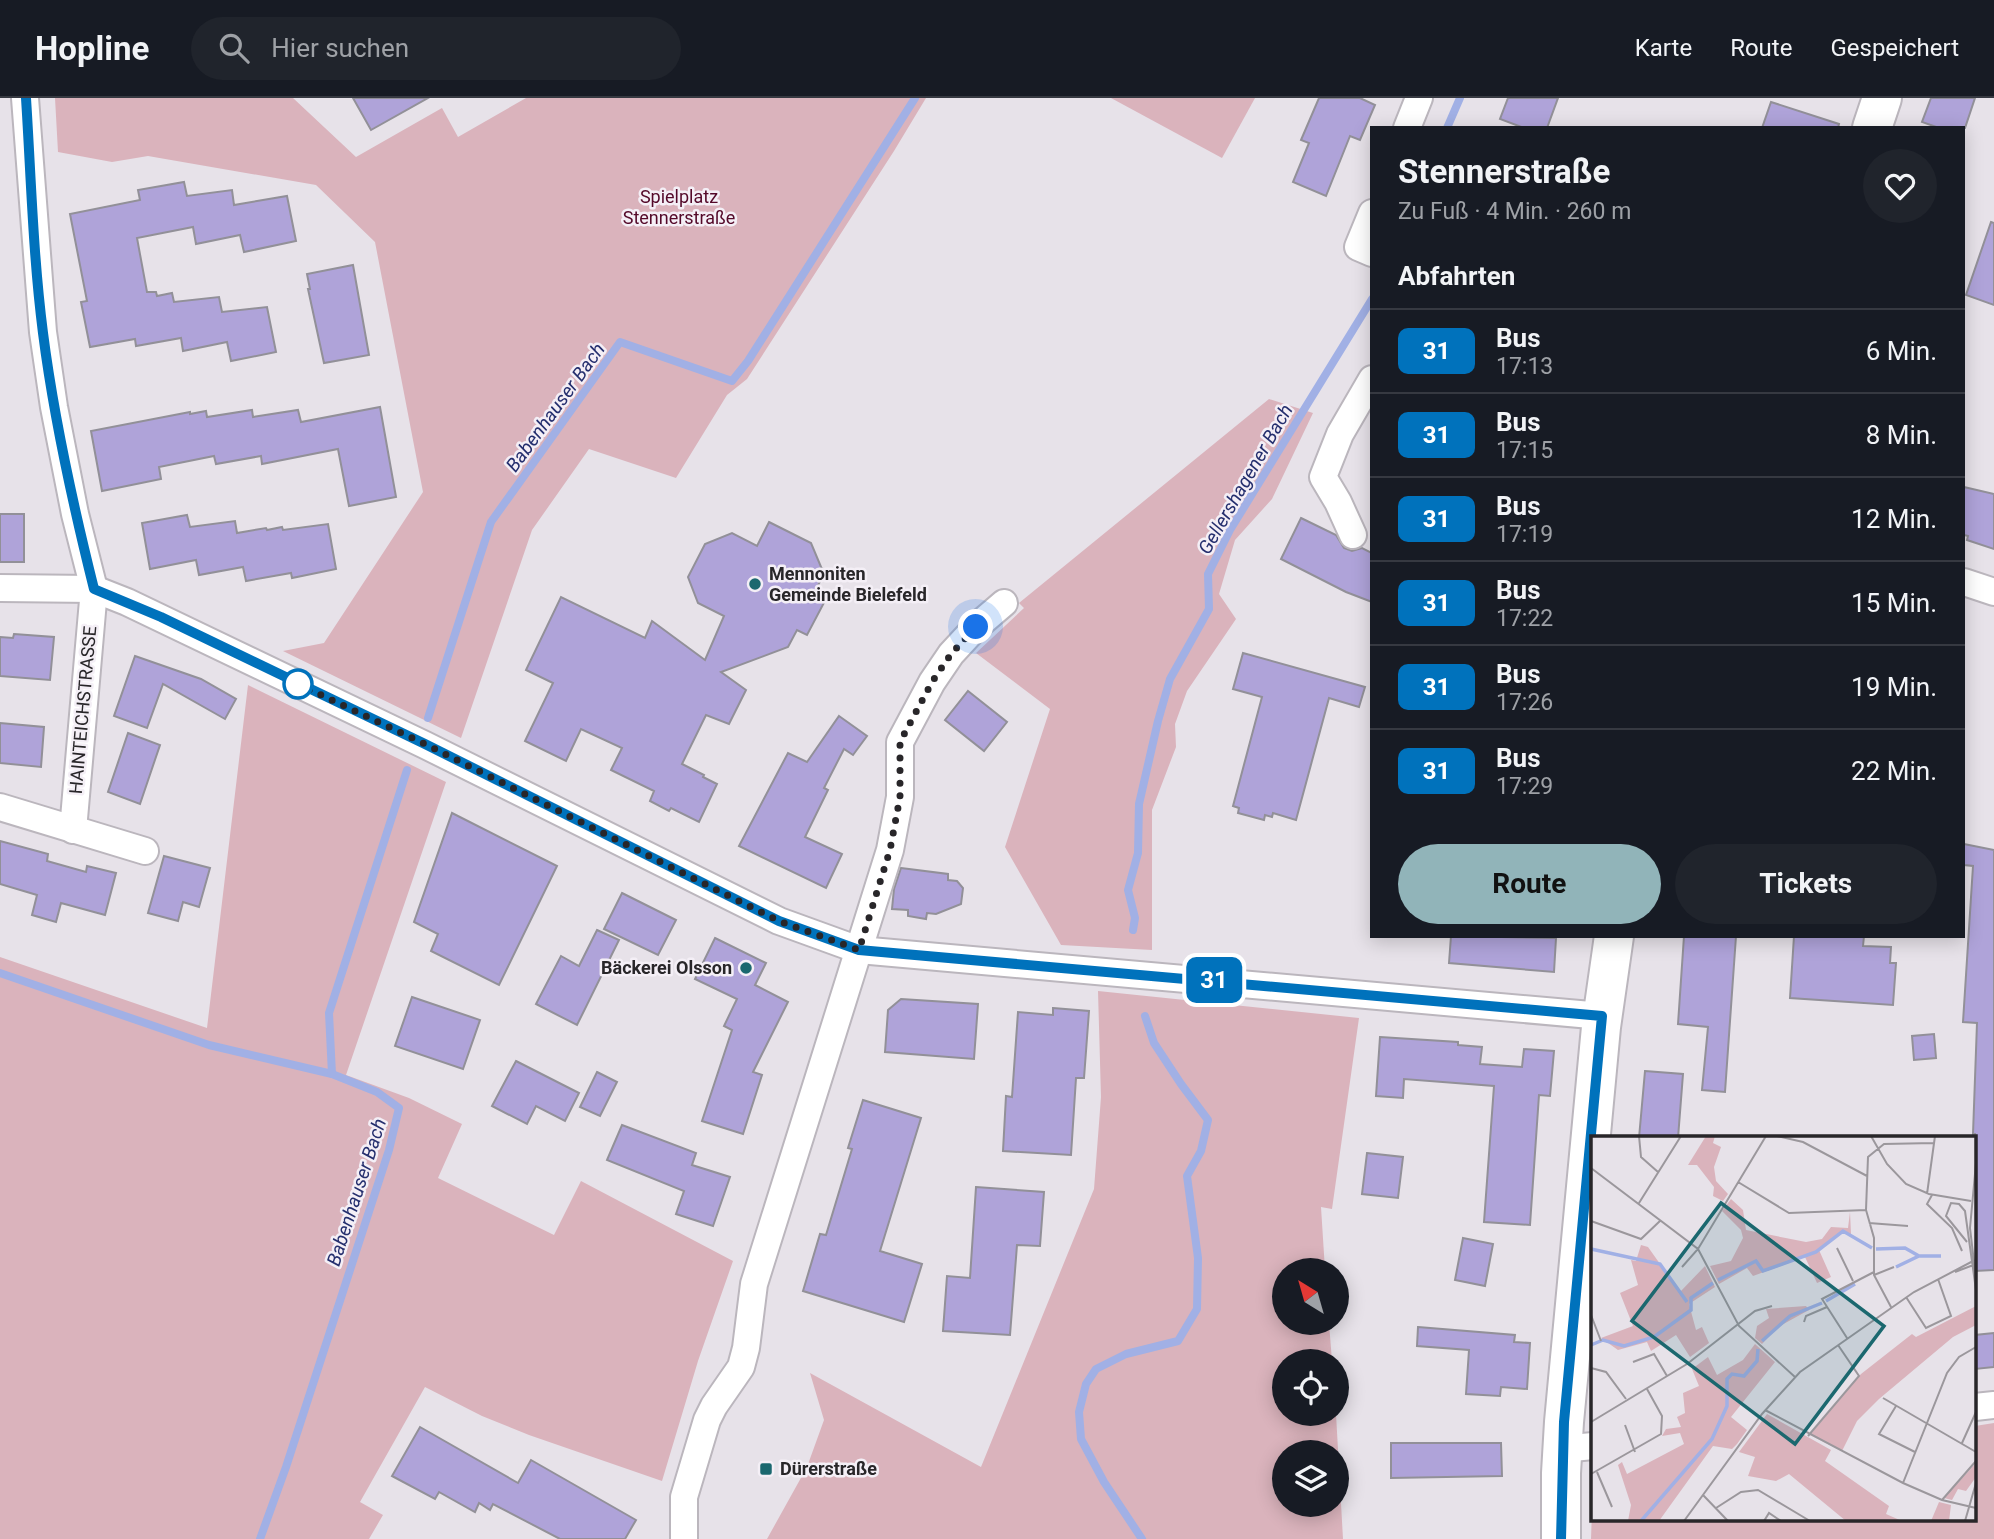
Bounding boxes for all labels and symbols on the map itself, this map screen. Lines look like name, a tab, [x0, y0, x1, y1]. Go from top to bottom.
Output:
park label: Spielplatz Stennerstraße	[623, 186, 735, 228]
water label: Babenhauser Bach	[501, 338, 610, 476]
water label: Gellershagener Bach	[1193, 400, 1298, 558]
place label: Mennoniten Gemeinde Bielefeld	[769, 563, 927, 605]
marker: Mennoniten Gemeinde Bielefeld	[747, 576, 763, 592]
your location	[958, 609, 993, 644]
street label: HAINTEICHSTRASSE	[65, 625, 100, 795]
unlabelled marker	[283, 669, 313, 699]
place label: Bäckerei Olsson	[601, 957, 732, 978]
line badge: 31	[1182, 957, 1246, 1003]
marker: Bäckerei Olsson	[738, 960, 754, 976]
water label: Babenhauser Bach	[322, 1116, 391, 1269]
inset map	[1591, 1136, 1976, 1522]
north arrow	[1272, 1258, 1349, 1335]
place label: Dürerstraße	[780, 1458, 877, 1479]
marker: Dürerstraße	[758, 1461, 774, 1477]

